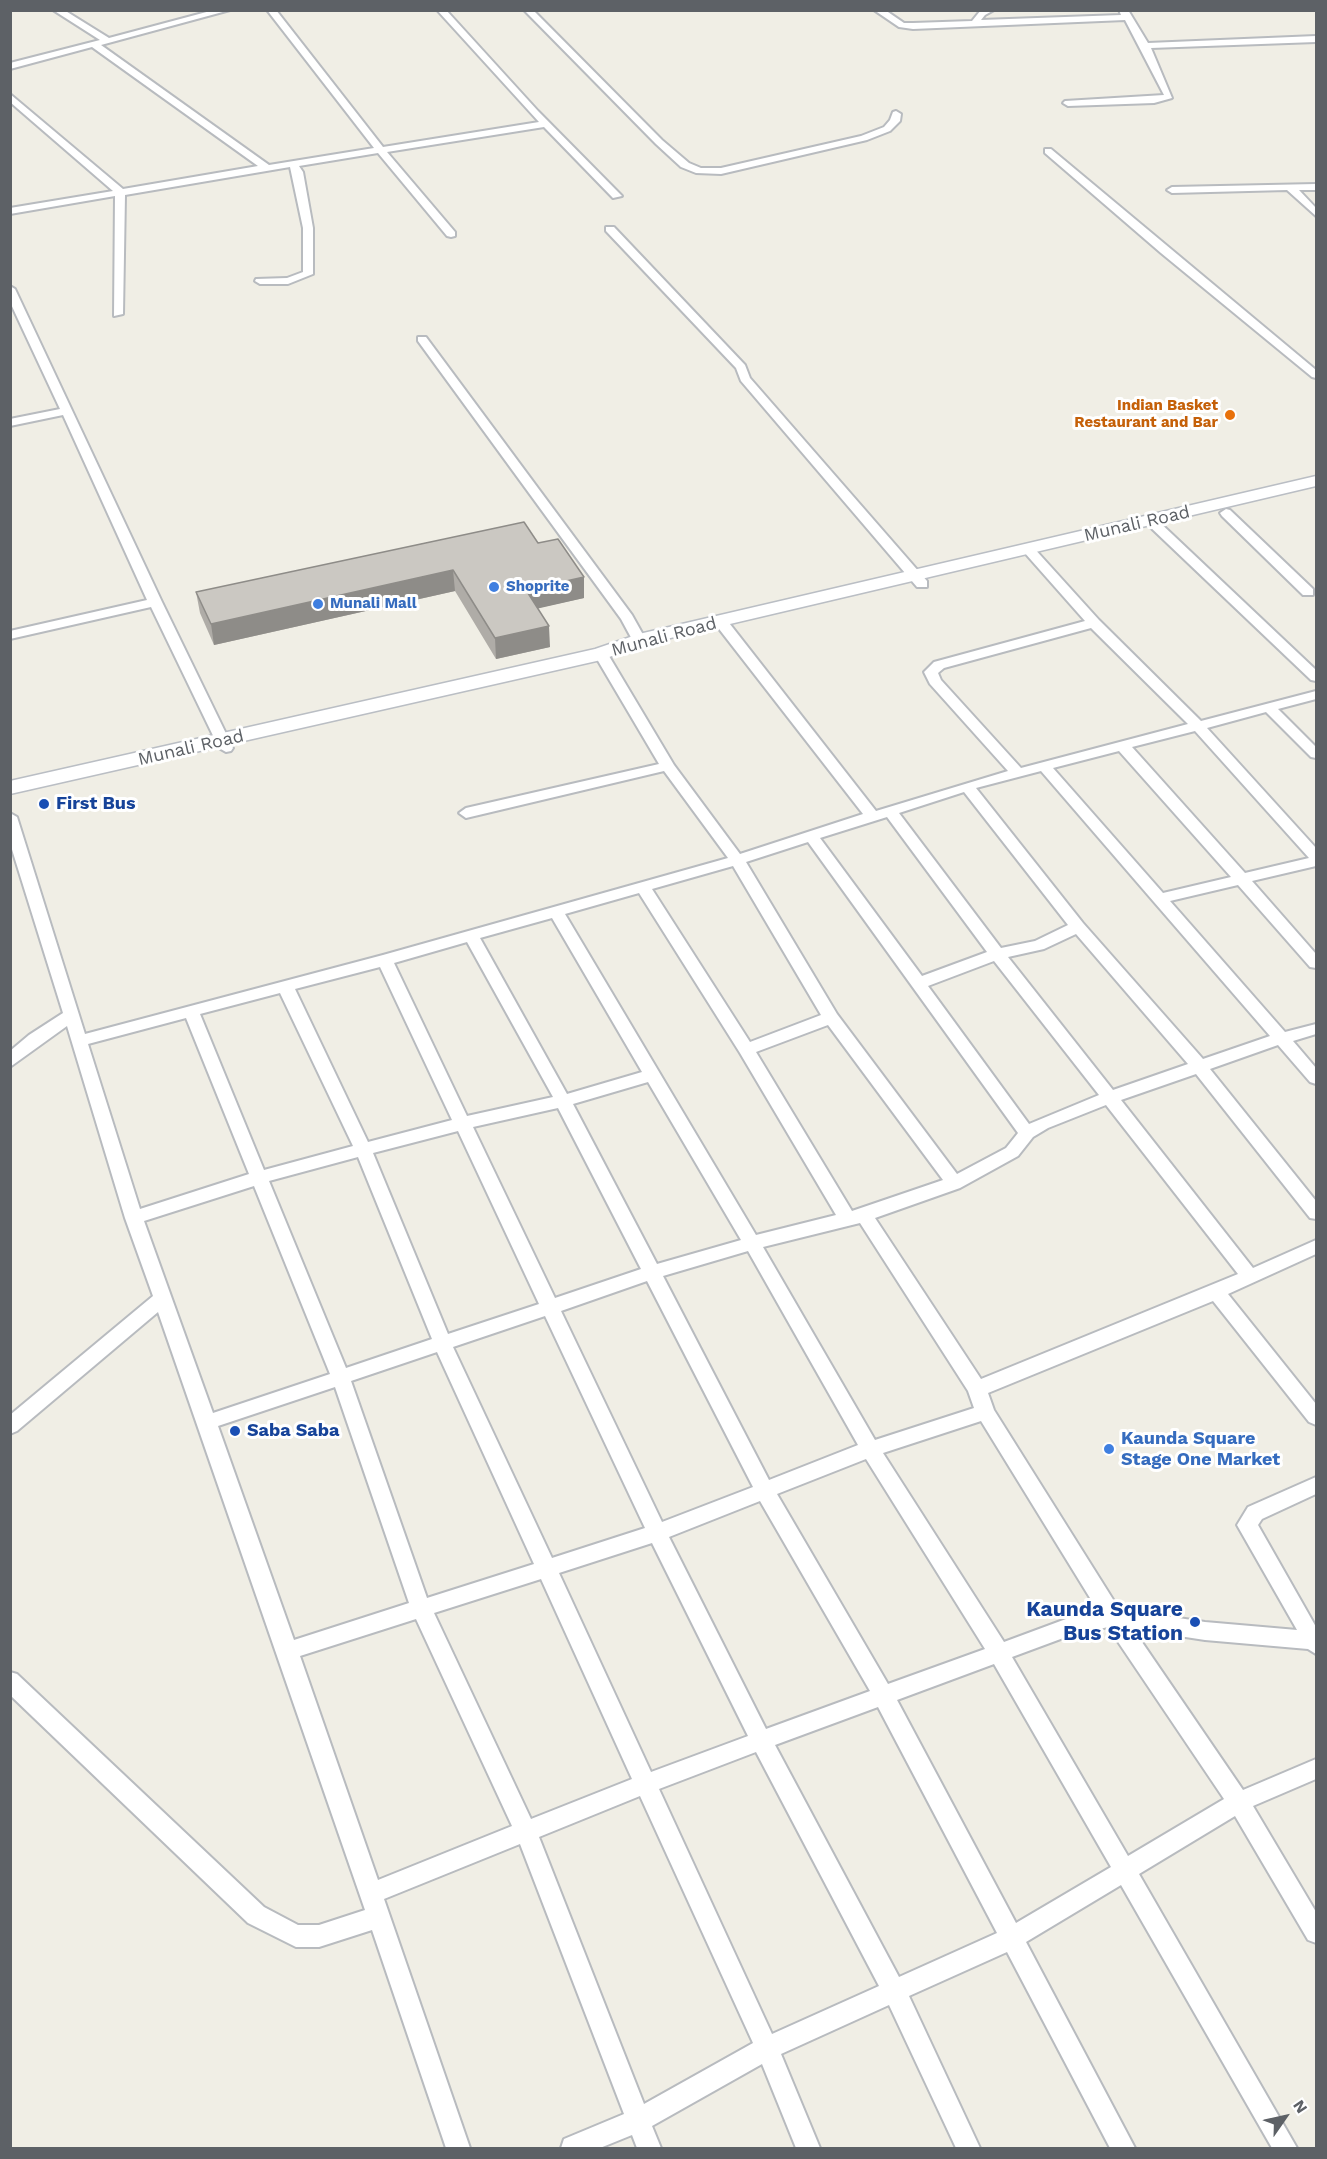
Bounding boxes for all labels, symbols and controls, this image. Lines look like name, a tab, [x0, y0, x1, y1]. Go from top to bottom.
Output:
place label: Indian Basket Restaurant and Bar	[1074, 397, 1218, 432]
marker: Indian Basket Restaurant and Bar	[1223, 408, 1237, 422]
street label: Munali Road	[1082, 501, 1192, 547]
place label: Shoprite	[506, 578, 569, 596]
marker: Shoprite	[487, 580, 501, 594]
place label: Munali Mall	[330, 595, 417, 613]
marker: Munali Mall	[311, 597, 325, 611]
street label: Munali Road	[609, 613, 719, 661]
street label: Munali Road	[136, 725, 246, 771]
place label: First Bus	[56, 793, 135, 815]
marker: First Bus	[37, 797, 51, 811]
place label: Saba Saba	[247, 1420, 339, 1442]
marker: Saba Saba	[228, 1424, 242, 1438]
place label: Kaunda Square Stage One Market	[1121, 1428, 1280, 1470]
marker: Kaunda Square Stage One Market	[1102, 1442, 1116, 1456]
place label: Kaunda Square Bus Station	[1026, 1597, 1183, 1647]
marker: Kaunda Square Bus Station	[1188, 1615, 1202, 1629]
north arrow	[1255, 2087, 1315, 2147]
text: N	[1289, 2096, 1312, 2117]

